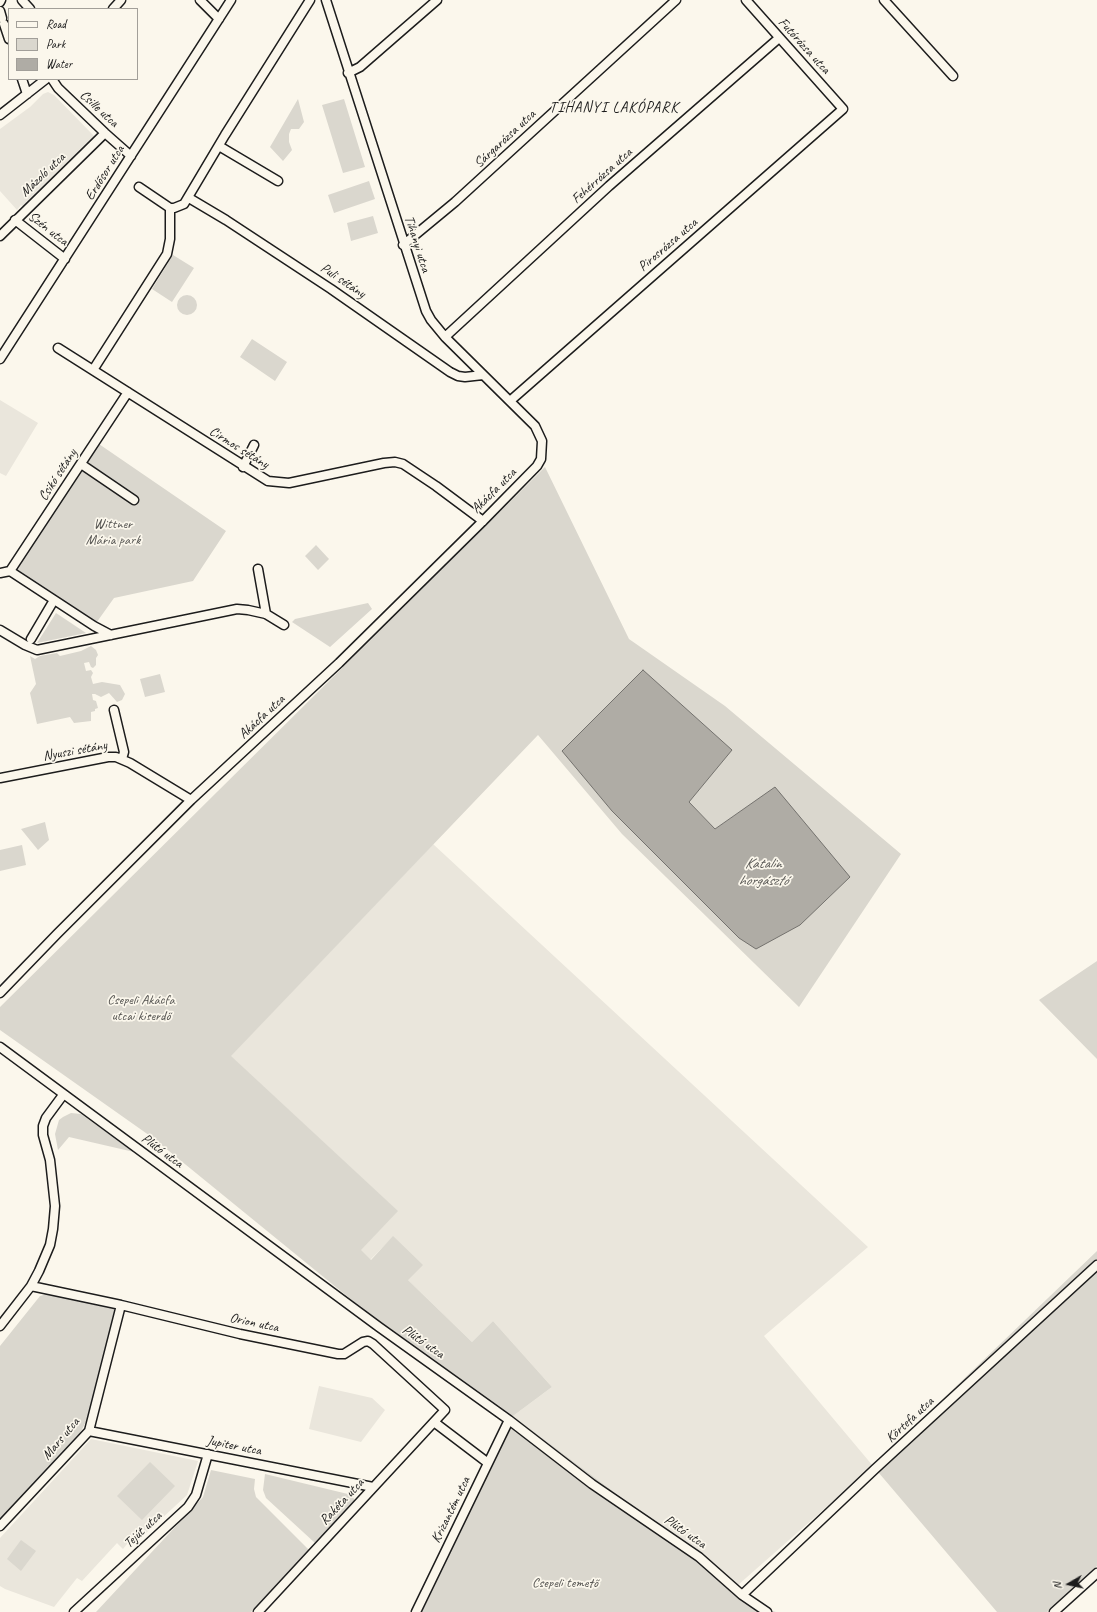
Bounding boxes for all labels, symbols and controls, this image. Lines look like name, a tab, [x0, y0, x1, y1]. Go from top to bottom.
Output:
legend	[8, 8, 138, 80]
street label: Futórózsa utca	[774, 14, 834, 78]
text: Road	[46, 16, 66, 32]
text: Park	[46, 36, 65, 52]
text: Water	[46, 56, 72, 72]
street label: Csille utca	[76, 87, 122, 131]
district label: TIHANYI LAKÓPARK	[550, 99, 678, 117]
street label: Sárgarózsa utca	[471, 106, 539, 172]
street label: Erdősor utca	[82, 143, 128, 203]
street label: Fehérrózsa utca	[568, 144, 636, 208]
street label: Mázoló utca	[17, 149, 69, 201]
street label: Szén utca	[25, 208, 71, 250]
street label: Tihanyi utca	[400, 214, 434, 274]
street label: Pirosrózsa utca	[635, 215, 701, 275]
street label: Puli sétány	[317, 260, 369, 302]
street label: Cirmos sétány	[206, 423, 272, 473]
street label: Csikó sétány	[35, 446, 81, 504]
street label: Akácfa utca	[468, 465, 520, 517]
park label: Wittner Mária park	[86, 516, 140, 548]
street label: Akácfa utca	[235, 691, 289, 743]
street label: Nyuszi sétány	[42, 737, 108, 765]
water label: Katalin horgásztó	[738, 855, 788, 890]
park label: Csepeli Akácfa utcai kiserdő	[107, 992, 175, 1024]
street label: Plútó utca	[138, 1130, 186, 1172]
street label: Orion utca	[228, 1310, 280, 1336]
street label: Plútó utca	[399, 1322, 447, 1362]
street label: Körtefa utca	[882, 1394, 938, 1446]
street label: Mars utca	[39, 1415, 83, 1463]
street label: Jupiter utca	[205, 1433, 263, 1459]
street label: Krizantém utca	[428, 1474, 474, 1546]
street label: Rakéta utca	[316, 1475, 368, 1529]
street label: Tejút utca	[120, 1508, 166, 1552]
street label: Plútó utca	[661, 1512, 709, 1552]
north arrow	[1049, 1564, 1089, 1604]
park label: Csepeli temető	[532, 1575, 598, 1591]
text: N	[1050, 1581, 1065, 1590]

